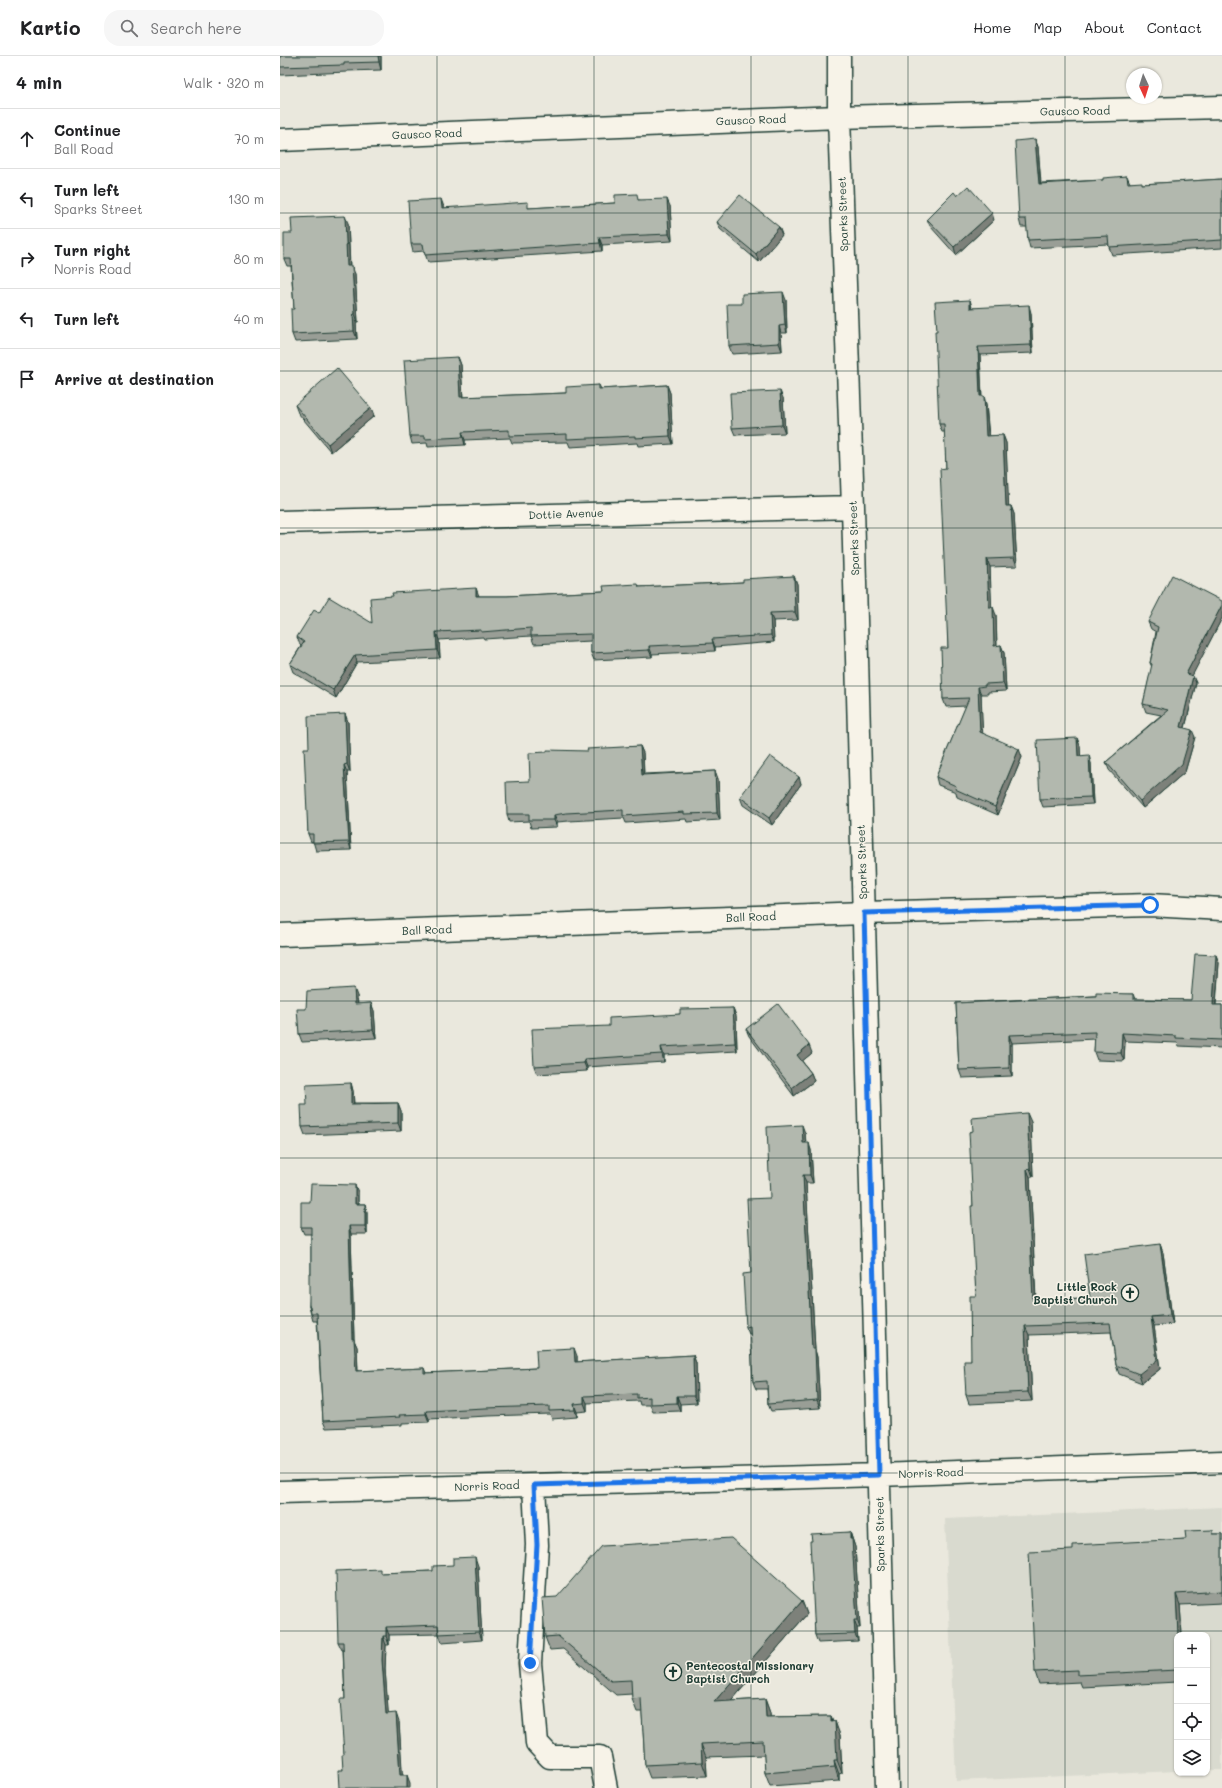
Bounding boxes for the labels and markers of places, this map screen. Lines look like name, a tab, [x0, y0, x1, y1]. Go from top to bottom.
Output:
place label: Little Rock Baptist Church	[1033, 1279, 1117, 1307]
church icon: Little Rock Baptist Church	[1120, 1283, 1140, 1303]
place label: Pentecostal Missionary Baptist Church	[686, 1658, 814, 1686]
church icon: Pentecostal Missionary Baptist Church	[663, 1662, 683, 1682]

